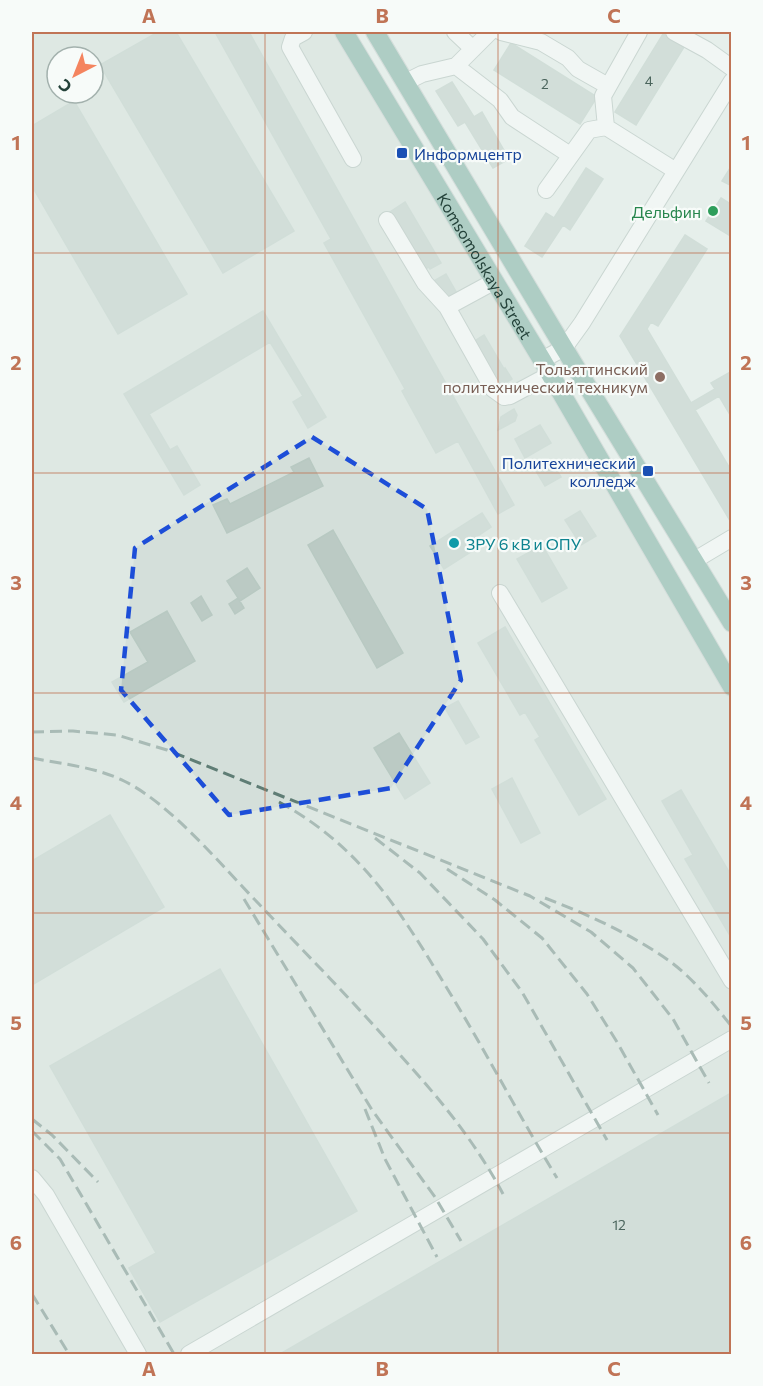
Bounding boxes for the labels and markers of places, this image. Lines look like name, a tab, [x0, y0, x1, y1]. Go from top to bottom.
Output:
place label: Информцентр	[414, 144, 522, 163]
marker: Информцентр	[395, 146, 409, 160]
place label: Дельфин	[632, 202, 701, 221]
marker: Дельфин	[706, 204, 720, 218]
place label: Тольяттинский политехнический техникум	[443, 359, 648, 396]
marker: Тольяттинский политехнический техникум	[653, 370, 667, 384]
place label: Политехнический колледж	[502, 453, 636, 490]
marker: Политехнический колледж	[641, 464, 655, 478]
place label: ЗРУ 6 кВ и ОПУ	[466, 534, 582, 553]
marker: ЗРУ 6 кВ и ОПУ	[447, 536, 461, 550]

